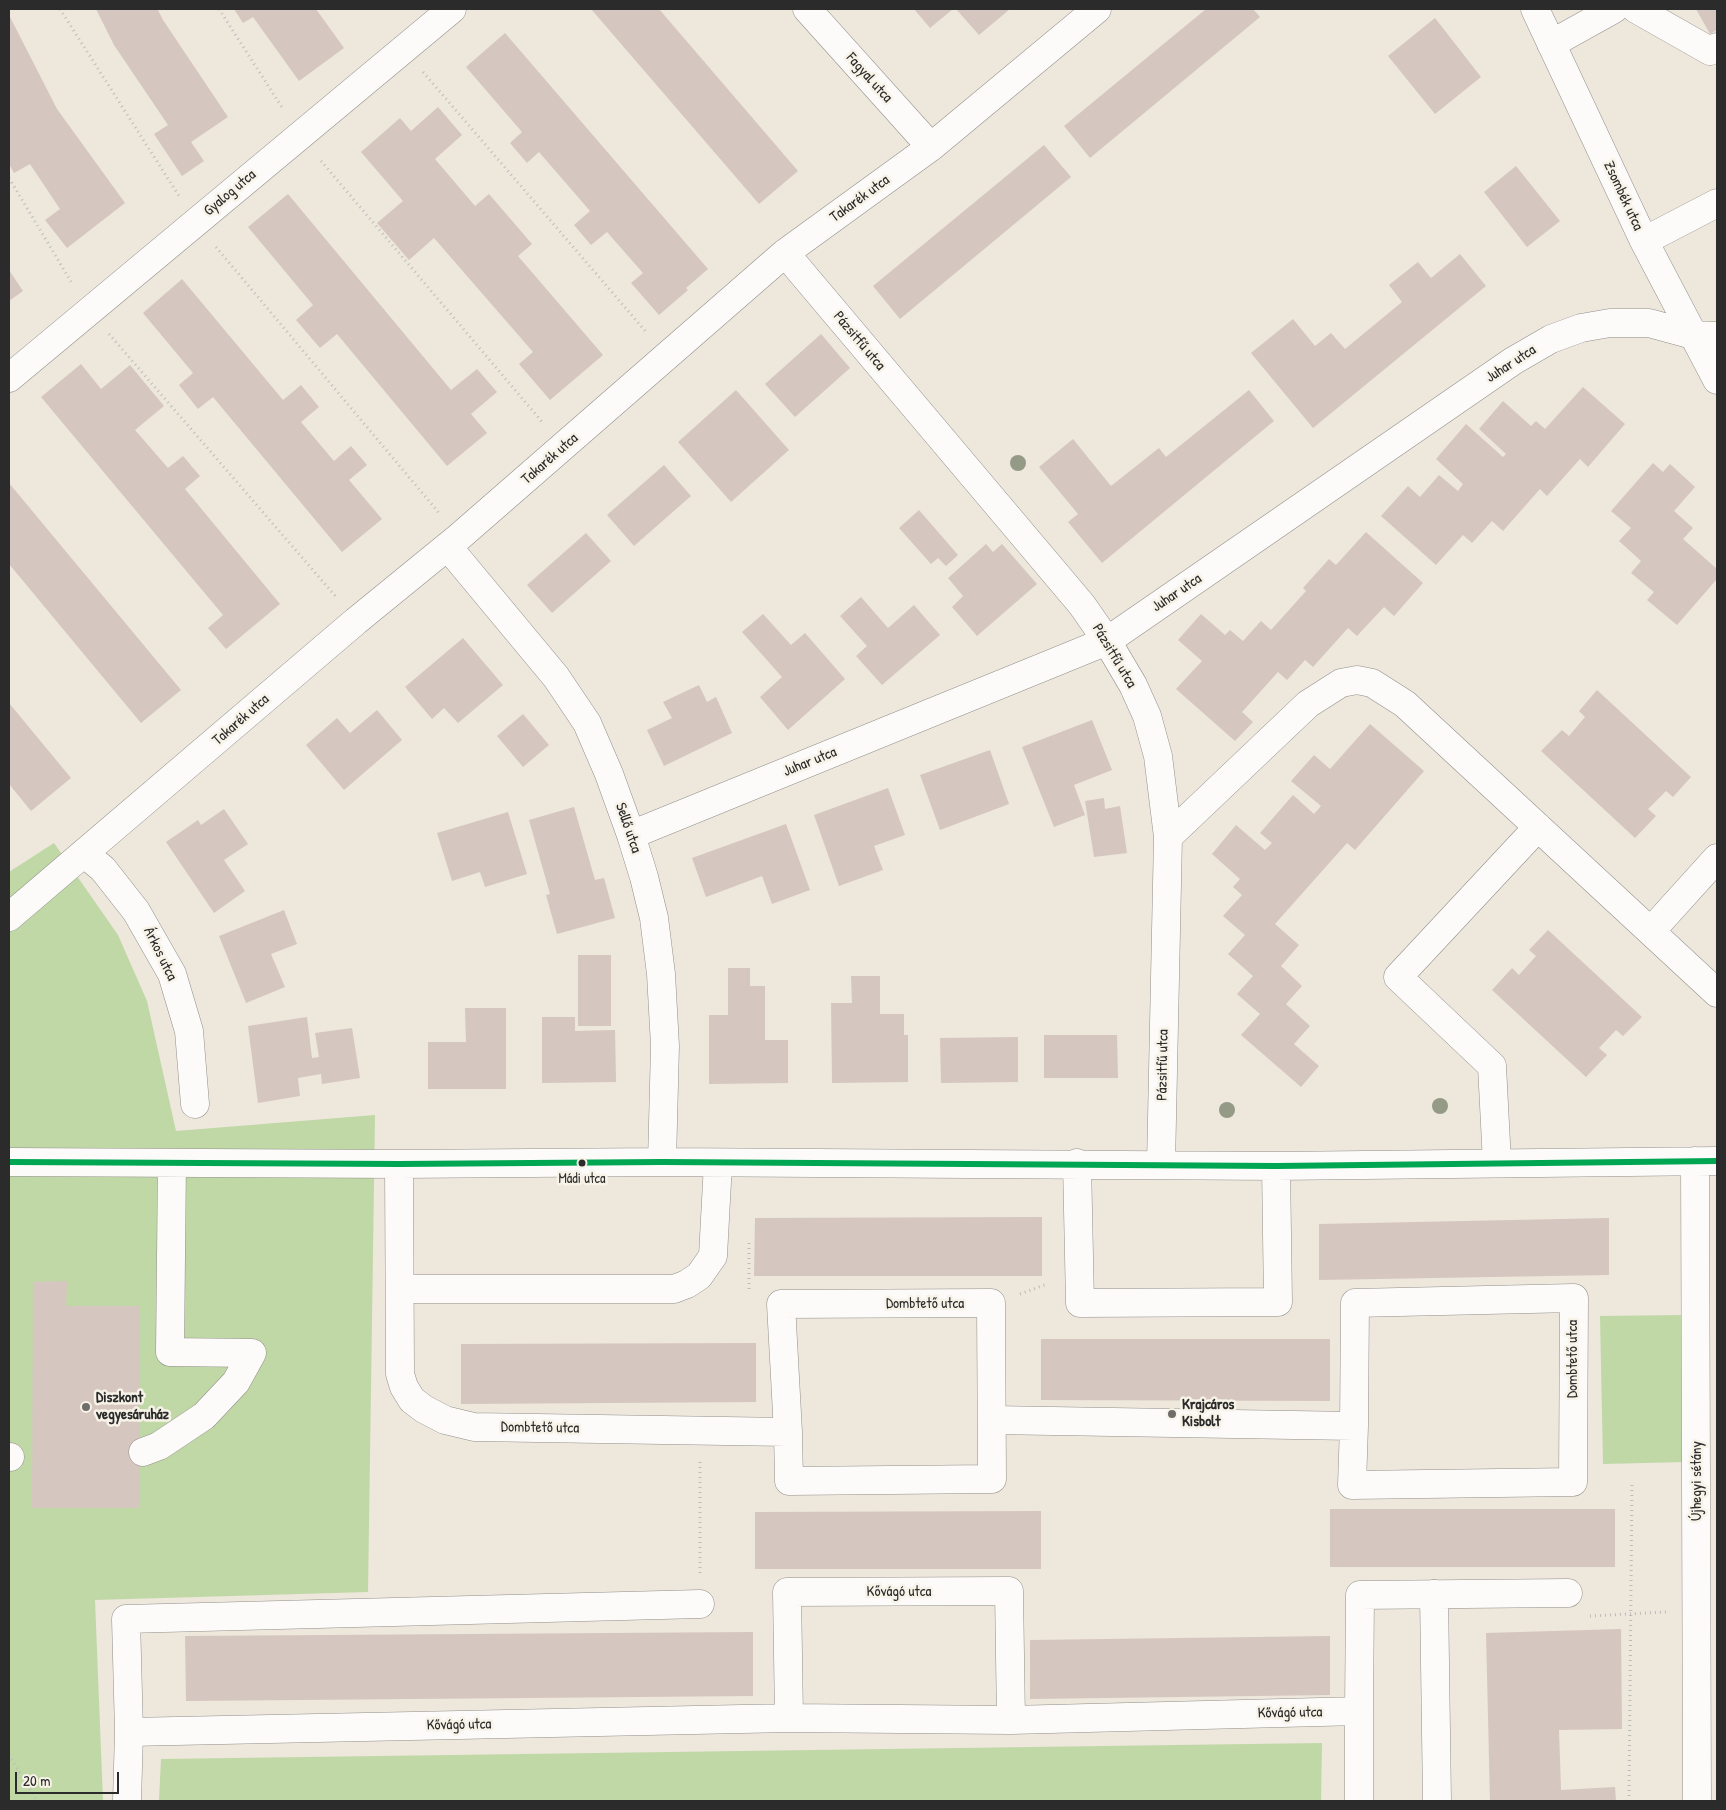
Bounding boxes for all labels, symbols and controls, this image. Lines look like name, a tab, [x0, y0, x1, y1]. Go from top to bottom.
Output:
street label: Fagyal utca	[842, 49, 896, 107]
street label: Zsombék utca	[1599, 159, 1647, 233]
street label: Gyalog utca	[200, 166, 260, 220]
street label: Takarék utca	[827, 171, 893, 227]
street label: Pázsitfű utca	[829, 308, 889, 374]
street label: Juhar utca	[1483, 341, 1539, 387]
street label: Takarék utca	[518, 429, 582, 489]
street label: Juhar utca	[1149, 570, 1205, 616]
street label: Pázsitfű utca	[1088, 621, 1140, 691]
street label: Takarék utca	[209, 690, 273, 750]
street label: Juhar utca	[781, 743, 839, 781]
street label: Sellő utca	[611, 801, 645, 855]
street label: Árkos utca	[139, 924, 181, 984]
street label: Pázsitfű utca	[1153, 1029, 1173, 1101]
marker: Mádi utca	[577, 1158, 587, 1168]
place label: Mádi utca	[559, 1171, 605, 1187]
street label: Dombtető utca	[886, 1295, 964, 1313]
street label: Dombtető utca	[1564, 1320, 1582, 1398]
place label: Diszkont vegyesáruház	[96, 1389, 169, 1424]
place label: Krajcáros Kisbolt	[1182, 1396, 1234, 1431]
marker: Diszkont vegyesáruház	[80, 1401, 92, 1413]
marker: Krajcáros Kisbolt	[1166, 1408, 1178, 1420]
street label: Dombtető utca	[501, 1418, 579, 1438]
street label: Újhegyi sétány	[1688, 1441, 1706, 1521]
street label: Kővágó utca	[867, 1583, 931, 1601]
street label: Kővágó utca	[1257, 1703, 1323, 1723]
street label: Kővágó utca	[426, 1715, 492, 1735]
scale bar	[18, 1762, 121, 1794]
text: 20 m	[23, 1770, 50, 1791]

